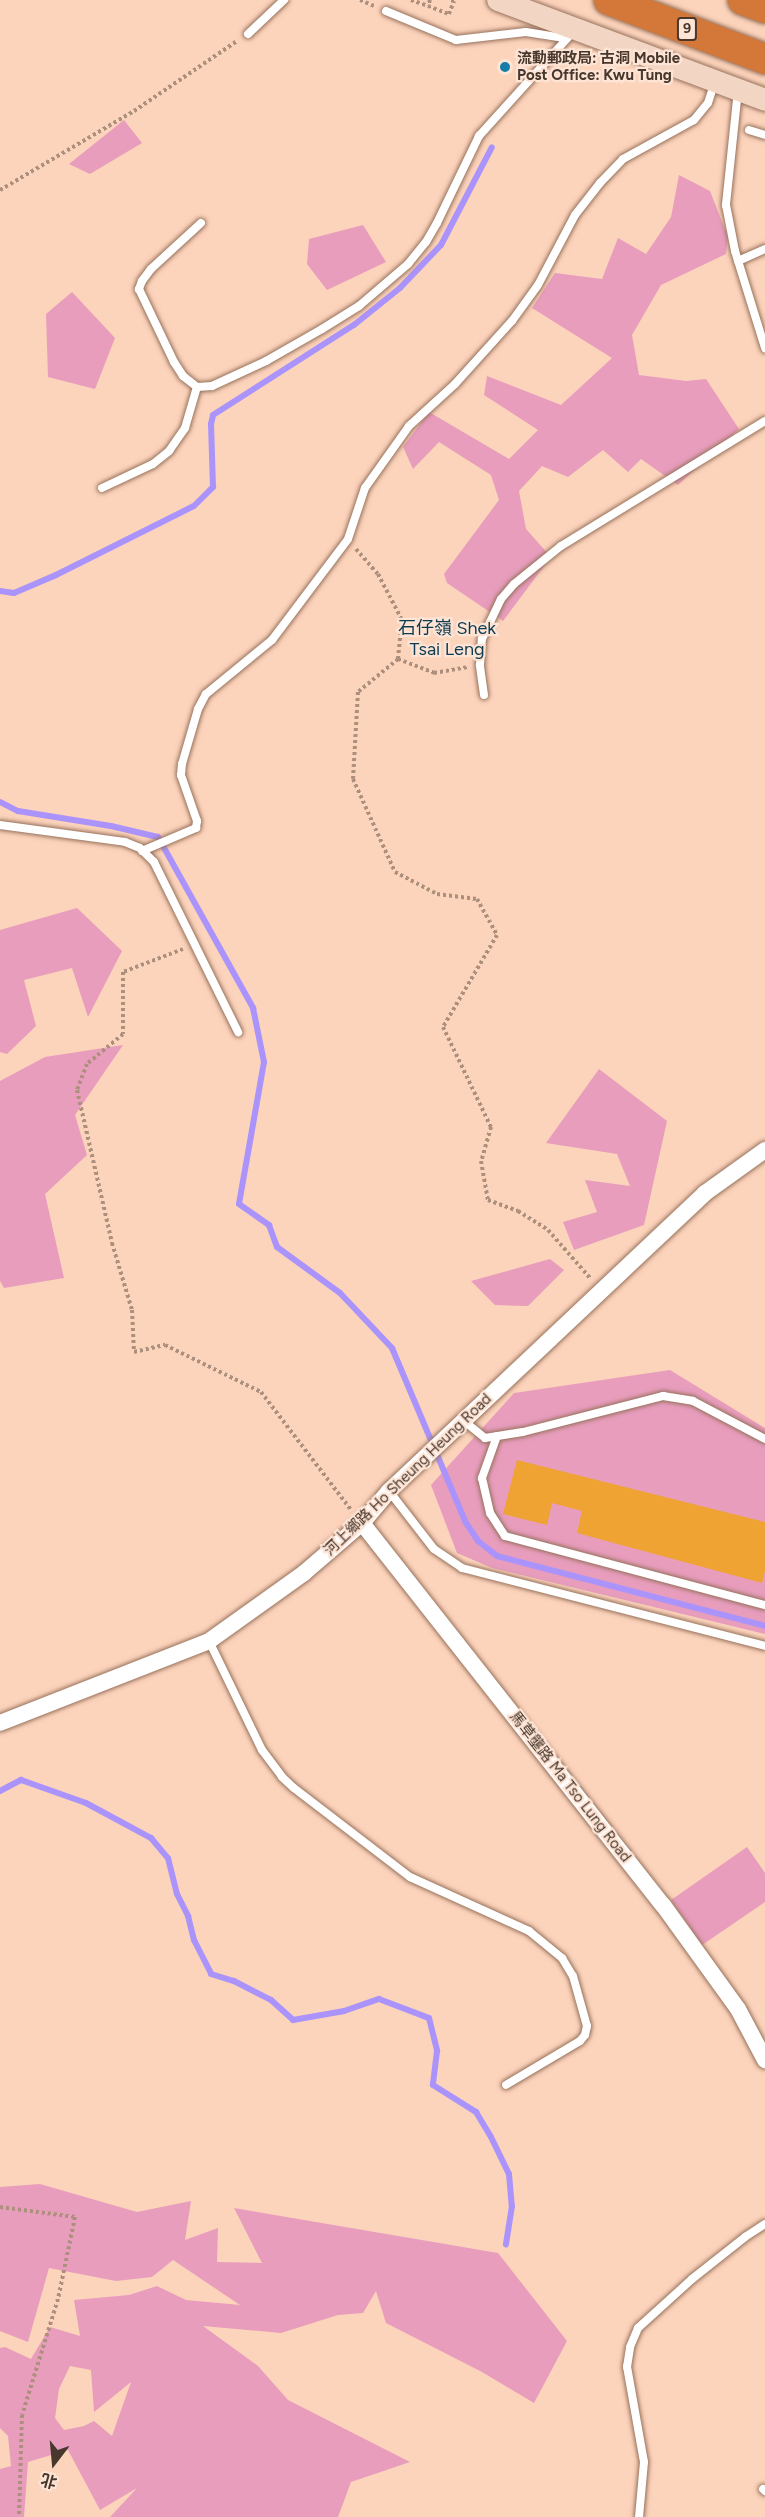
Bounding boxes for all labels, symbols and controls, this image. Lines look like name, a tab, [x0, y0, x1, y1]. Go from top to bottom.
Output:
road number: 9	[676, 18, 698, 40]
place label: 流動郵政局: 古洞 Mobile Post Office: Kwu Tung	[517, 49, 680, 84]
marker: 流動郵政局: 古洞 Mobile Post Office: Kwu Tung	[498, 60, 512, 74]
district label: 石仔嶺 Shek Tsai Leng	[398, 618, 496, 660]
street label: 河上鄉路 Ho Sheung Heung Road	[321, 1390, 495, 1560]
street label: 馬草壟路 Ma Tso Lung Road	[506, 1708, 634, 1866]
north arrow	[24, 2433, 84, 2493]
text: 北	[39, 2469, 59, 2492]

